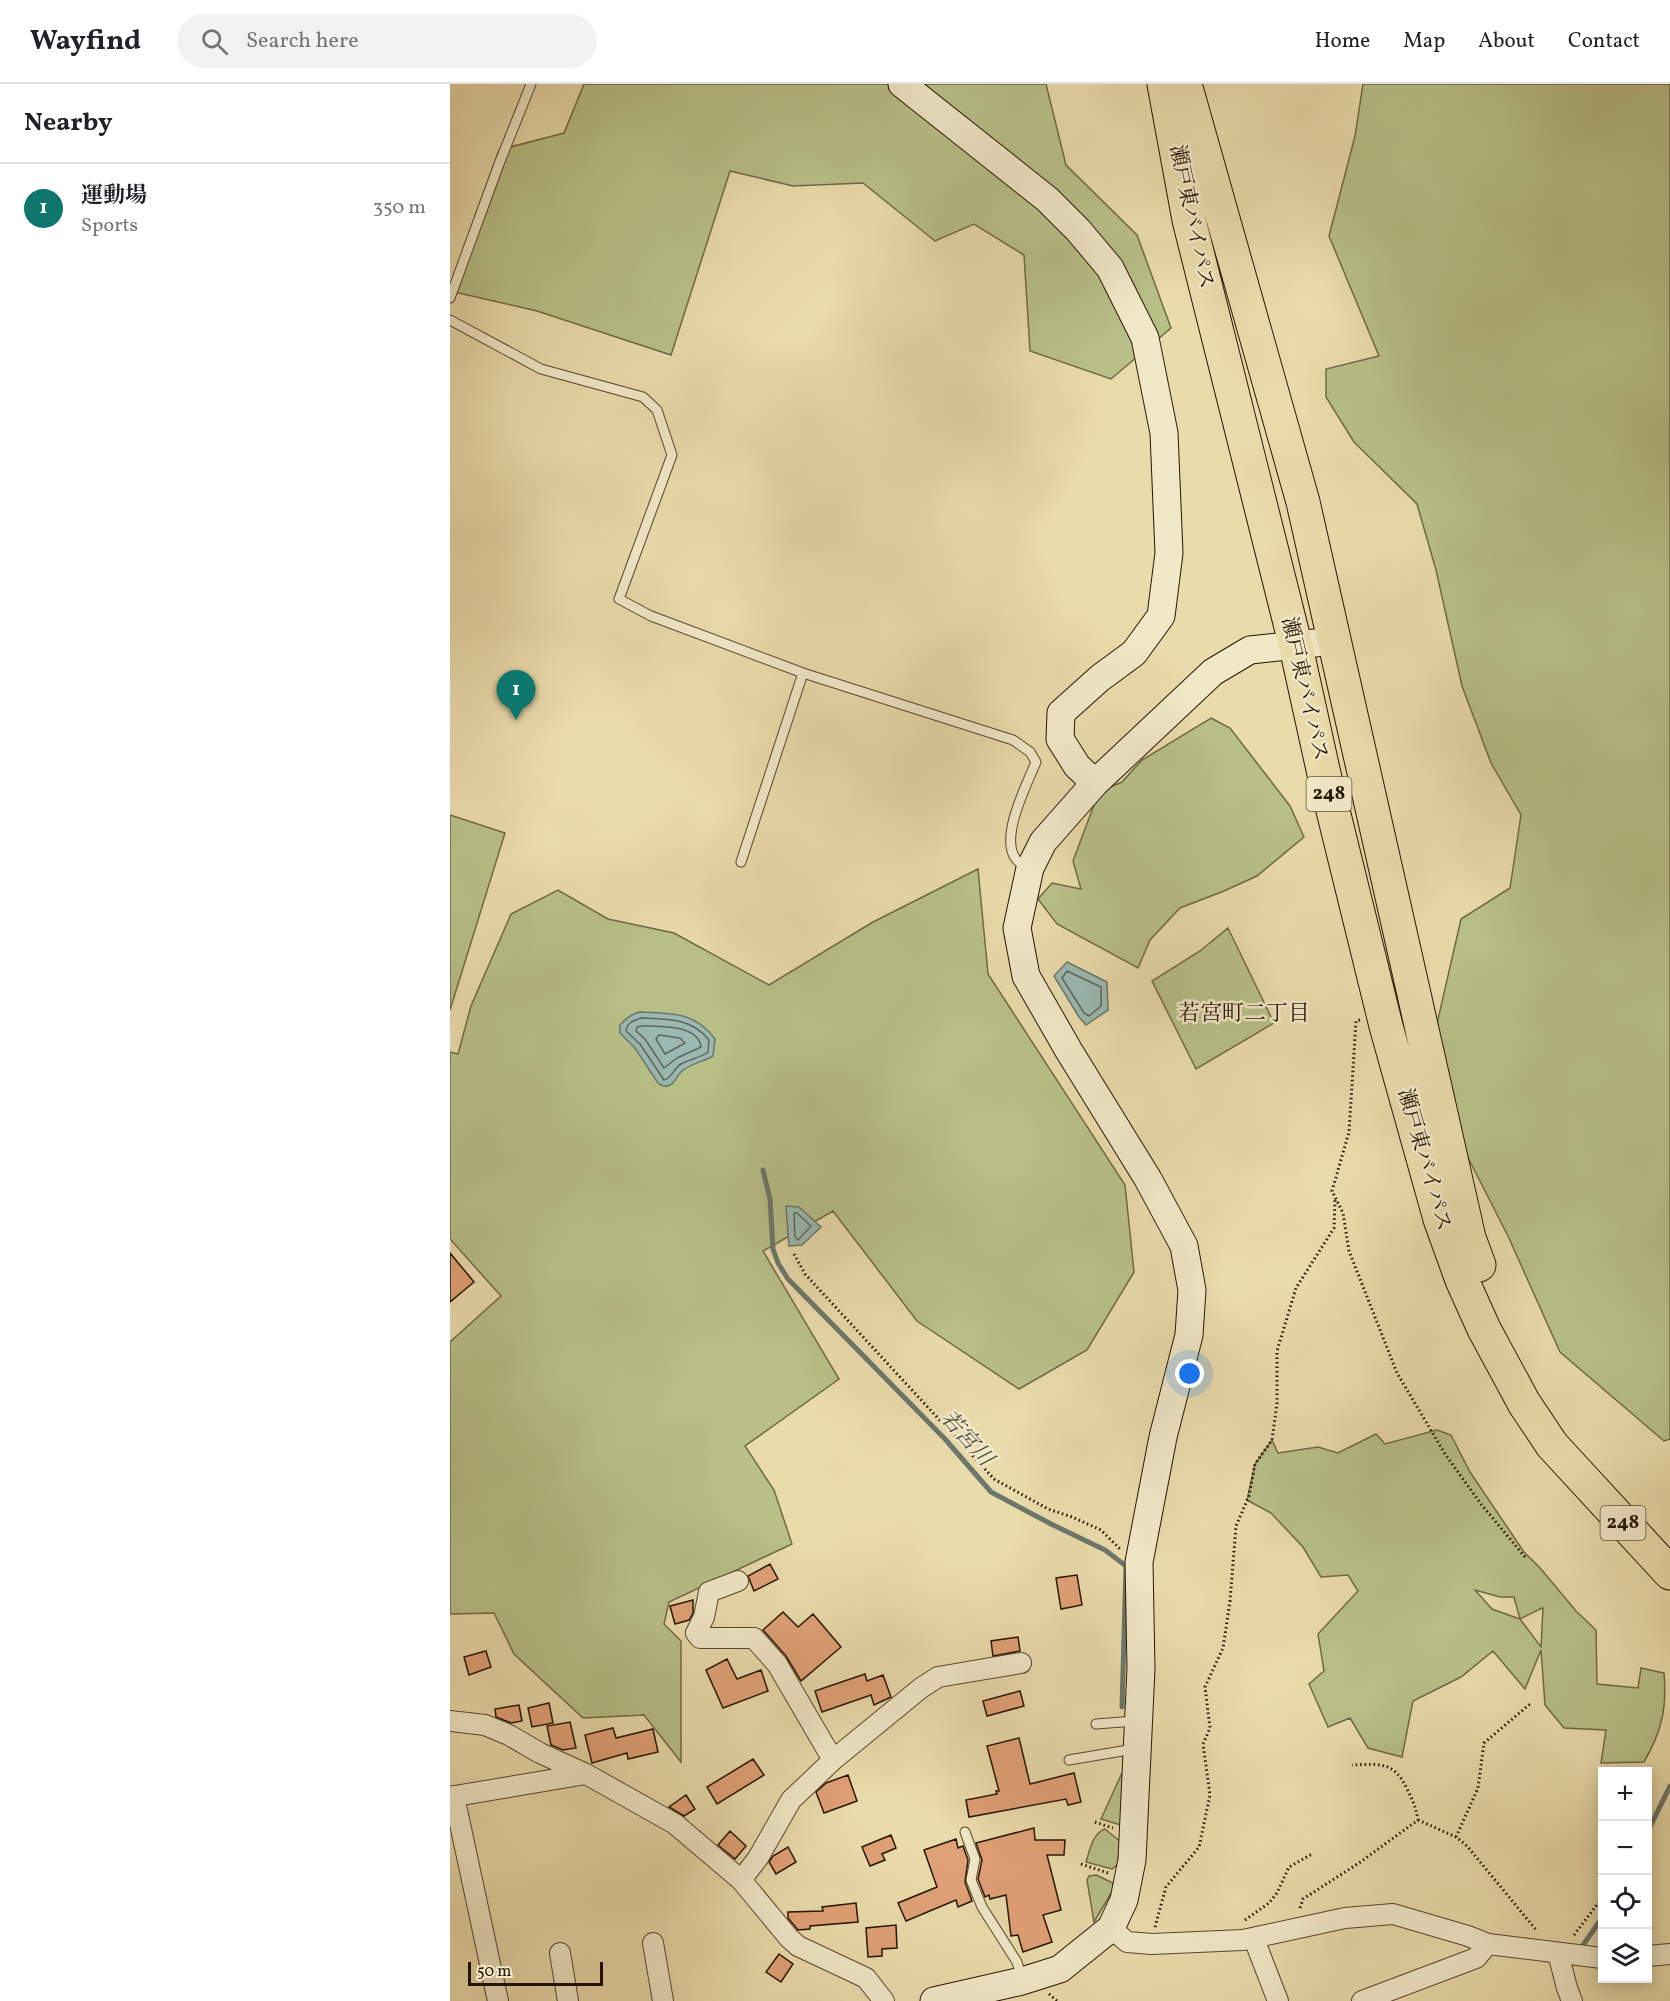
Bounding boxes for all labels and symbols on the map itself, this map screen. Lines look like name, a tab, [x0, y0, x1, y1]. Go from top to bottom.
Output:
street label: 瀬戸東バイパス	[1162, 142, 1220, 292]
street label: 瀬戸東バイパス	[1273, 614, 1335, 764]
pin: 1	[496, 670, 536, 720]
road number: 248	[1306, 777, 1352, 811]
district label: 若宮町二丁目	[1178, 999, 1310, 1030]
street label: 瀬戸東バイパス	[1390, 1086, 1458, 1234]
your location	[1175, 1359, 1204, 1388]
water label: 若宮川	[932, 1404, 1001, 1475]
road number: 248	[1600, 1506, 1646, 1540]
scale bar	[468, 1959, 603, 1986]

